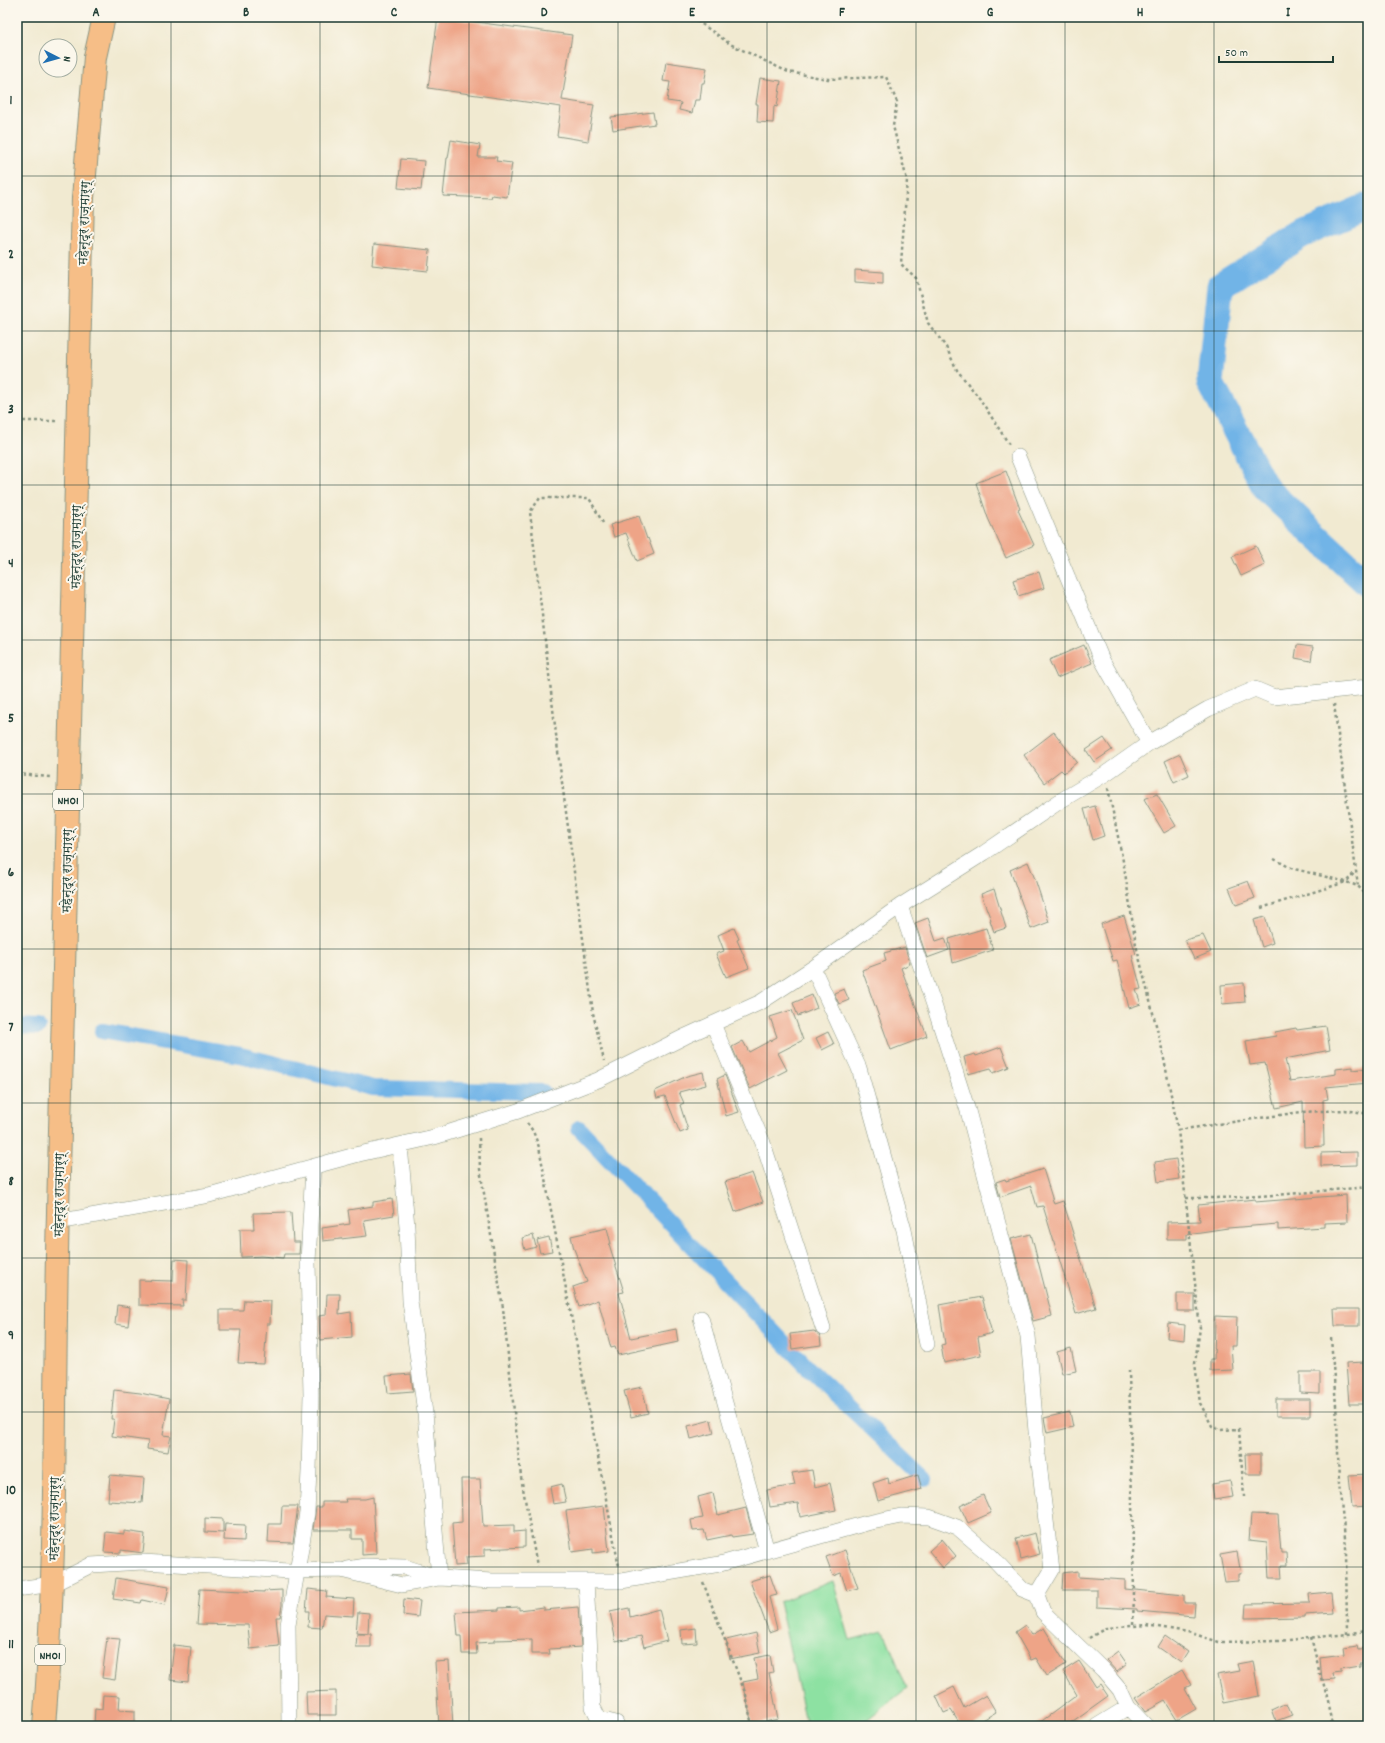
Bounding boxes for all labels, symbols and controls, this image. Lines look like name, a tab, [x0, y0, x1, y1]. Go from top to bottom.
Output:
text: A	[92, 4, 100, 23]
text: B	[243, 4, 249, 23]
text: C	[391, 4, 398, 23]
text: D	[541, 4, 548, 23]
text: E	[689, 4, 696, 23]
text: F	[839, 4, 845, 23]
text: G	[987, 4, 994, 23]
text: H	[1137, 4, 1144, 23]
text: I	[1286, 4, 1291, 23]
north arrow	[38, 38, 78, 78]
scale bar	[1219, 38, 1333, 64]
text: 50 m	[1225, 45, 1248, 62]
text: N	[58, 55, 74, 63]
text: 1	[10, 92, 13, 111]
street label: महेन्द्र राज्मार्ग्	[75, 179, 97, 266]
text: 2	[8, 246, 14, 265]
text: 3	[8, 401, 14, 420]
street label: महेन्द्र राज्मार्ग्	[67, 503, 88, 590]
text: 4	[8, 555, 14, 574]
text: 5	[8, 710, 14, 729]
road number: NH01	[53, 790, 83, 810]
street label: महेन्द्र राज्मार्ग्	[58, 827, 79, 914]
text: 6	[8, 864, 15, 883]
text: 7	[9, 1019, 14, 1038]
street label: महेन्द्र राज्मार्ग्	[50, 1151, 71, 1238]
text: 8	[8, 1173, 14, 1192]
text: 9	[8, 1327, 14, 1346]
street label: महेन्द्र राज्मार्ग्	[45, 1475, 66, 1562]
text: 10	[6, 1482, 16, 1501]
text: 11	[8, 1636, 14, 1655]
road number: NH01	[35, 1645, 65, 1665]

